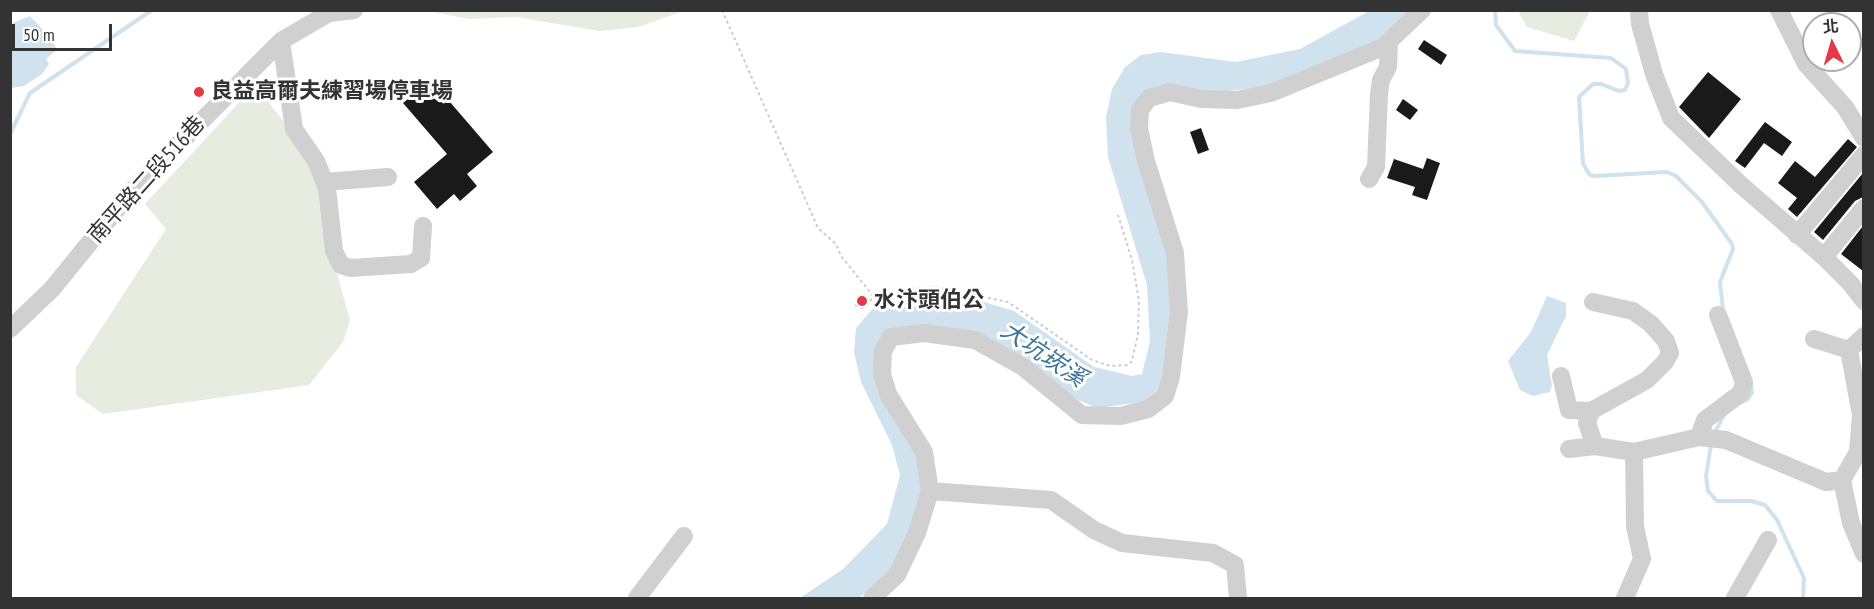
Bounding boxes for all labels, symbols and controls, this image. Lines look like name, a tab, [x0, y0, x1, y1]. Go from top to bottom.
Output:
scale bar	[15, 12, 116, 50]
north arrow	[1802, 12, 1862, 72]
text: 北	[1822, 15, 1839, 37]
text: 50 m	[23, 23, 55, 46]
place label: 良益高爾夫練習場停車場	[211, 79, 453, 105]
marker: 良益高爾夫練習場停車場	[192, 85, 206, 99]
street label: 南平路二段516巷	[83, 111, 211, 249]
place label: 水汴頭伯公	[874, 288, 984, 314]
marker: 水汴頭伯公	[855, 294, 869, 308]
water label: 大坑崁溪	[995, 316, 1091, 394]

